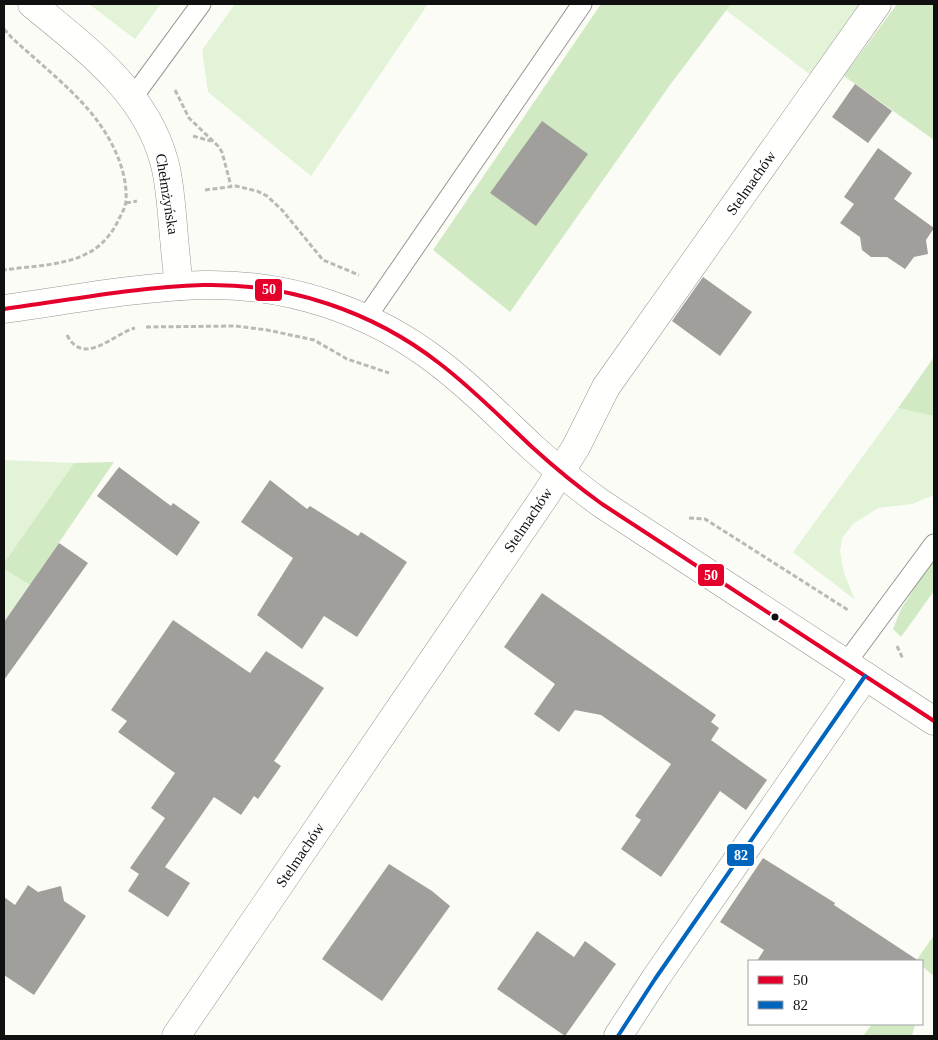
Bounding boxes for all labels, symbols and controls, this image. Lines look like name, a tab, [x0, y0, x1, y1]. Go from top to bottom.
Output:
street label: Stelmachów	[723, 148, 779, 218]
street label: Chełmżyńska	[153, 152, 181, 236]
line badge: 50	[254, 278, 283, 302]
text: 50	[262, 282, 276, 297]
street label: Stelmachów	[501, 485, 555, 555]
line badge: 50	[697, 563, 725, 587]
text: 50	[704, 568, 718, 583]
unlabelled marker	[770, 612, 780, 622]
street label: Stelmachów	[273, 820, 327, 890]
line badge: 82	[726, 843, 755, 867]
text: 82	[734, 848, 748, 863]
legend	[748, 960, 923, 1025]
text: 50	[793, 972, 808, 988]
text: 82	[793, 997, 808, 1013]

